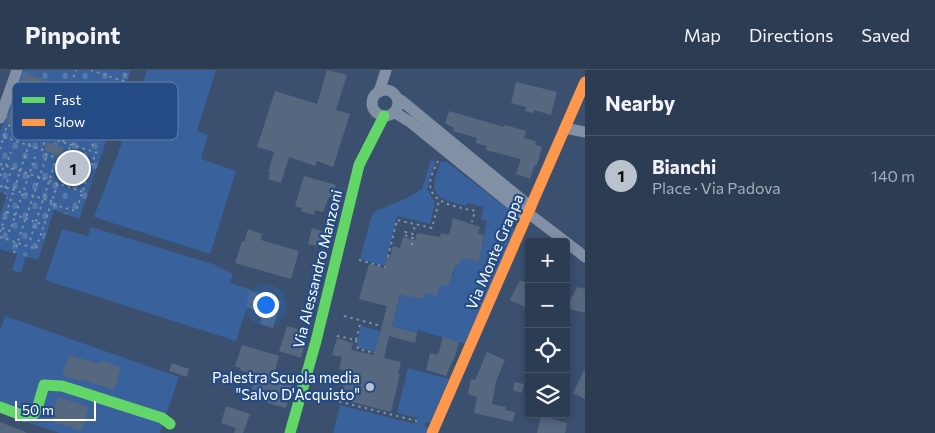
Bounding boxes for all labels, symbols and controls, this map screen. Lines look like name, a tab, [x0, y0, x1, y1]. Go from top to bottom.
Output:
text: Pinpoint	[25, 20, 120, 49]
text: Map	[684, 24, 721, 46]
text: Directions	[749, 24, 833, 46]
text: Saved	[861, 24, 910, 46]
legend	[12, 82, 178, 140]
text: Nearby	[605, 90, 675, 115]
text: Fast	[54, 91, 81, 108]
text: Slow	[54, 113, 85, 130]
pin: 1	[57, 149, 89, 187]
text: Bianchi	[652, 155, 716, 178]
text: 1	[617, 166, 625, 185]
text: 140 m	[871, 166, 915, 185]
text: Place · Via Padova	[652, 178, 781, 197]
street label: Via Alessandro Manzoni	[289, 188, 345, 350]
street label: Via Monte Grappa	[462, 191, 527, 312]
map controls	[525, 238, 570, 418]
button: +	[525, 238, 570, 283]
button: −	[525, 283, 570, 328]
your location	[253, 292, 279, 318]
button: locate	[525, 328, 570, 373]
place label: Palestra Scuola media "Salvo D'Acquisto"	[212, 368, 360, 403]
button: layers	[525, 373, 570, 418]
marker: Palestra Scuola media "Salvo D'Acquisto"	[364, 381, 376, 393]
scale bar	[15, 398, 96, 421]
text: 50 m	[22, 401, 54, 418]

